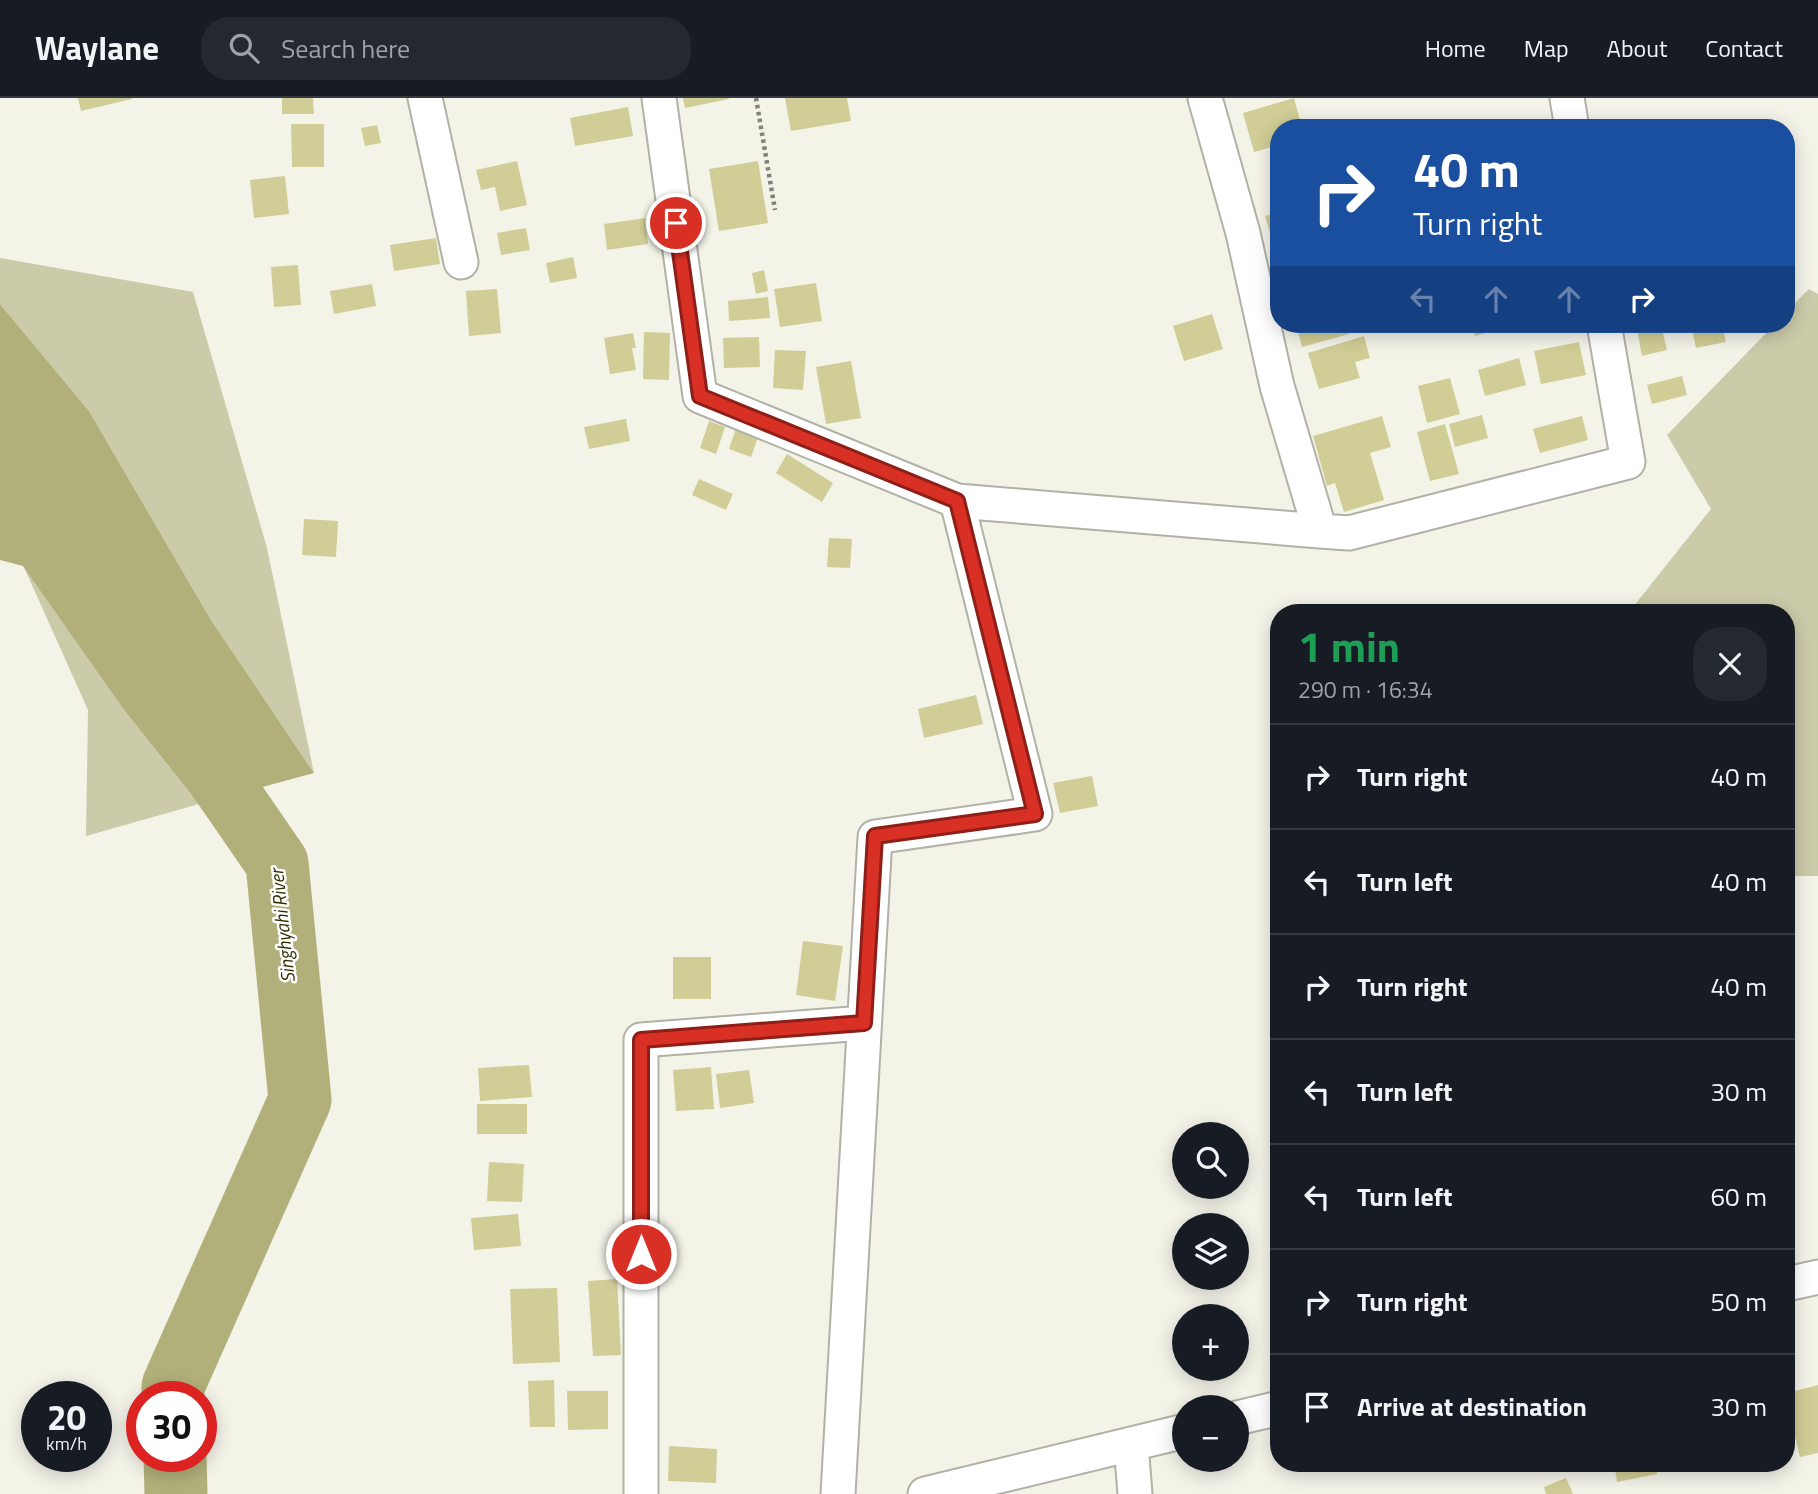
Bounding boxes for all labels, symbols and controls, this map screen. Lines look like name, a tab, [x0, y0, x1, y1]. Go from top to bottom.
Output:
search box	[201, 17, 691, 80]
text: Waylane	[35, 23, 159, 73]
icon: search	[225, 29, 263, 67]
text: Search here	[281, 29, 410, 68]
text: Home	[1425, 30, 1486, 66]
text: Map	[1524, 30, 1569, 66]
text: About	[1607, 30, 1667, 66]
text: Contact	[1705, 30, 1783, 66]
text: 40 m	[1413, 131, 1520, 206]
icon: right	[1298, 147, 1389, 238]
pin	[646, 193, 706, 253]
text: Turn right	[1413, 199, 1542, 247]
icon: arrive	[657, 204, 695, 242]
icon: left	[1404, 280, 1442, 318]
icon: ahead	[1477, 280, 1515, 318]
icon: ahead	[1550, 280, 1588, 318]
icon: right	[1623, 280, 1661, 318]
text: 1 min	[1298, 614, 1400, 678]
button: close	[1693, 627, 1767, 701]
text: 290 m · 16:34	[1298, 672, 1433, 707]
text: Turn right	[1357, 757, 1468, 796]
text: 40 m	[1710, 757, 1767, 796]
icon: right	[1298, 758, 1336, 796]
text: Turn left	[1357, 862, 1452, 901]
text: 40 m	[1710, 862, 1767, 901]
icon: left	[1298, 863, 1336, 901]
water label: Singhyahi River	[261, 866, 302, 984]
text: Turn right	[1357, 967, 1468, 1006]
text: 40 m	[1710, 967, 1767, 1006]
icon: right	[1298, 968, 1336, 1006]
text: Turn left	[1357, 1072, 1452, 1111]
text: 30 m	[1710, 1072, 1767, 1111]
icon: left	[1298, 1073, 1336, 1111]
map controls	[1172, 1122, 1249, 1472]
button: search	[1172, 1122, 1249, 1199]
text: Turn left	[1357, 1177, 1452, 1216]
text: 60 m	[1710, 1177, 1767, 1216]
icon: left	[1298, 1178, 1336, 1216]
button: layers	[1172, 1213, 1249, 1290]
position arrow	[604, 1217, 678, 1291]
text: Turn right	[1357, 1282, 1468, 1321]
text: 50 m	[1710, 1282, 1767, 1321]
icon: right	[1298, 1283, 1336, 1321]
button: +	[1172, 1304, 1249, 1381]
speed limit sign: 30	[126, 1381, 217, 1472]
text: Arrive at destination	[1357, 1387, 1587, 1426]
text: 30 m	[1710, 1387, 1767, 1426]
icon: arrive	[1298, 1388, 1336, 1426]
text: 20	[47, 1390, 86, 1444]
button: −	[1172, 1395, 1249, 1472]
text: km/h	[46, 1430, 87, 1457]

